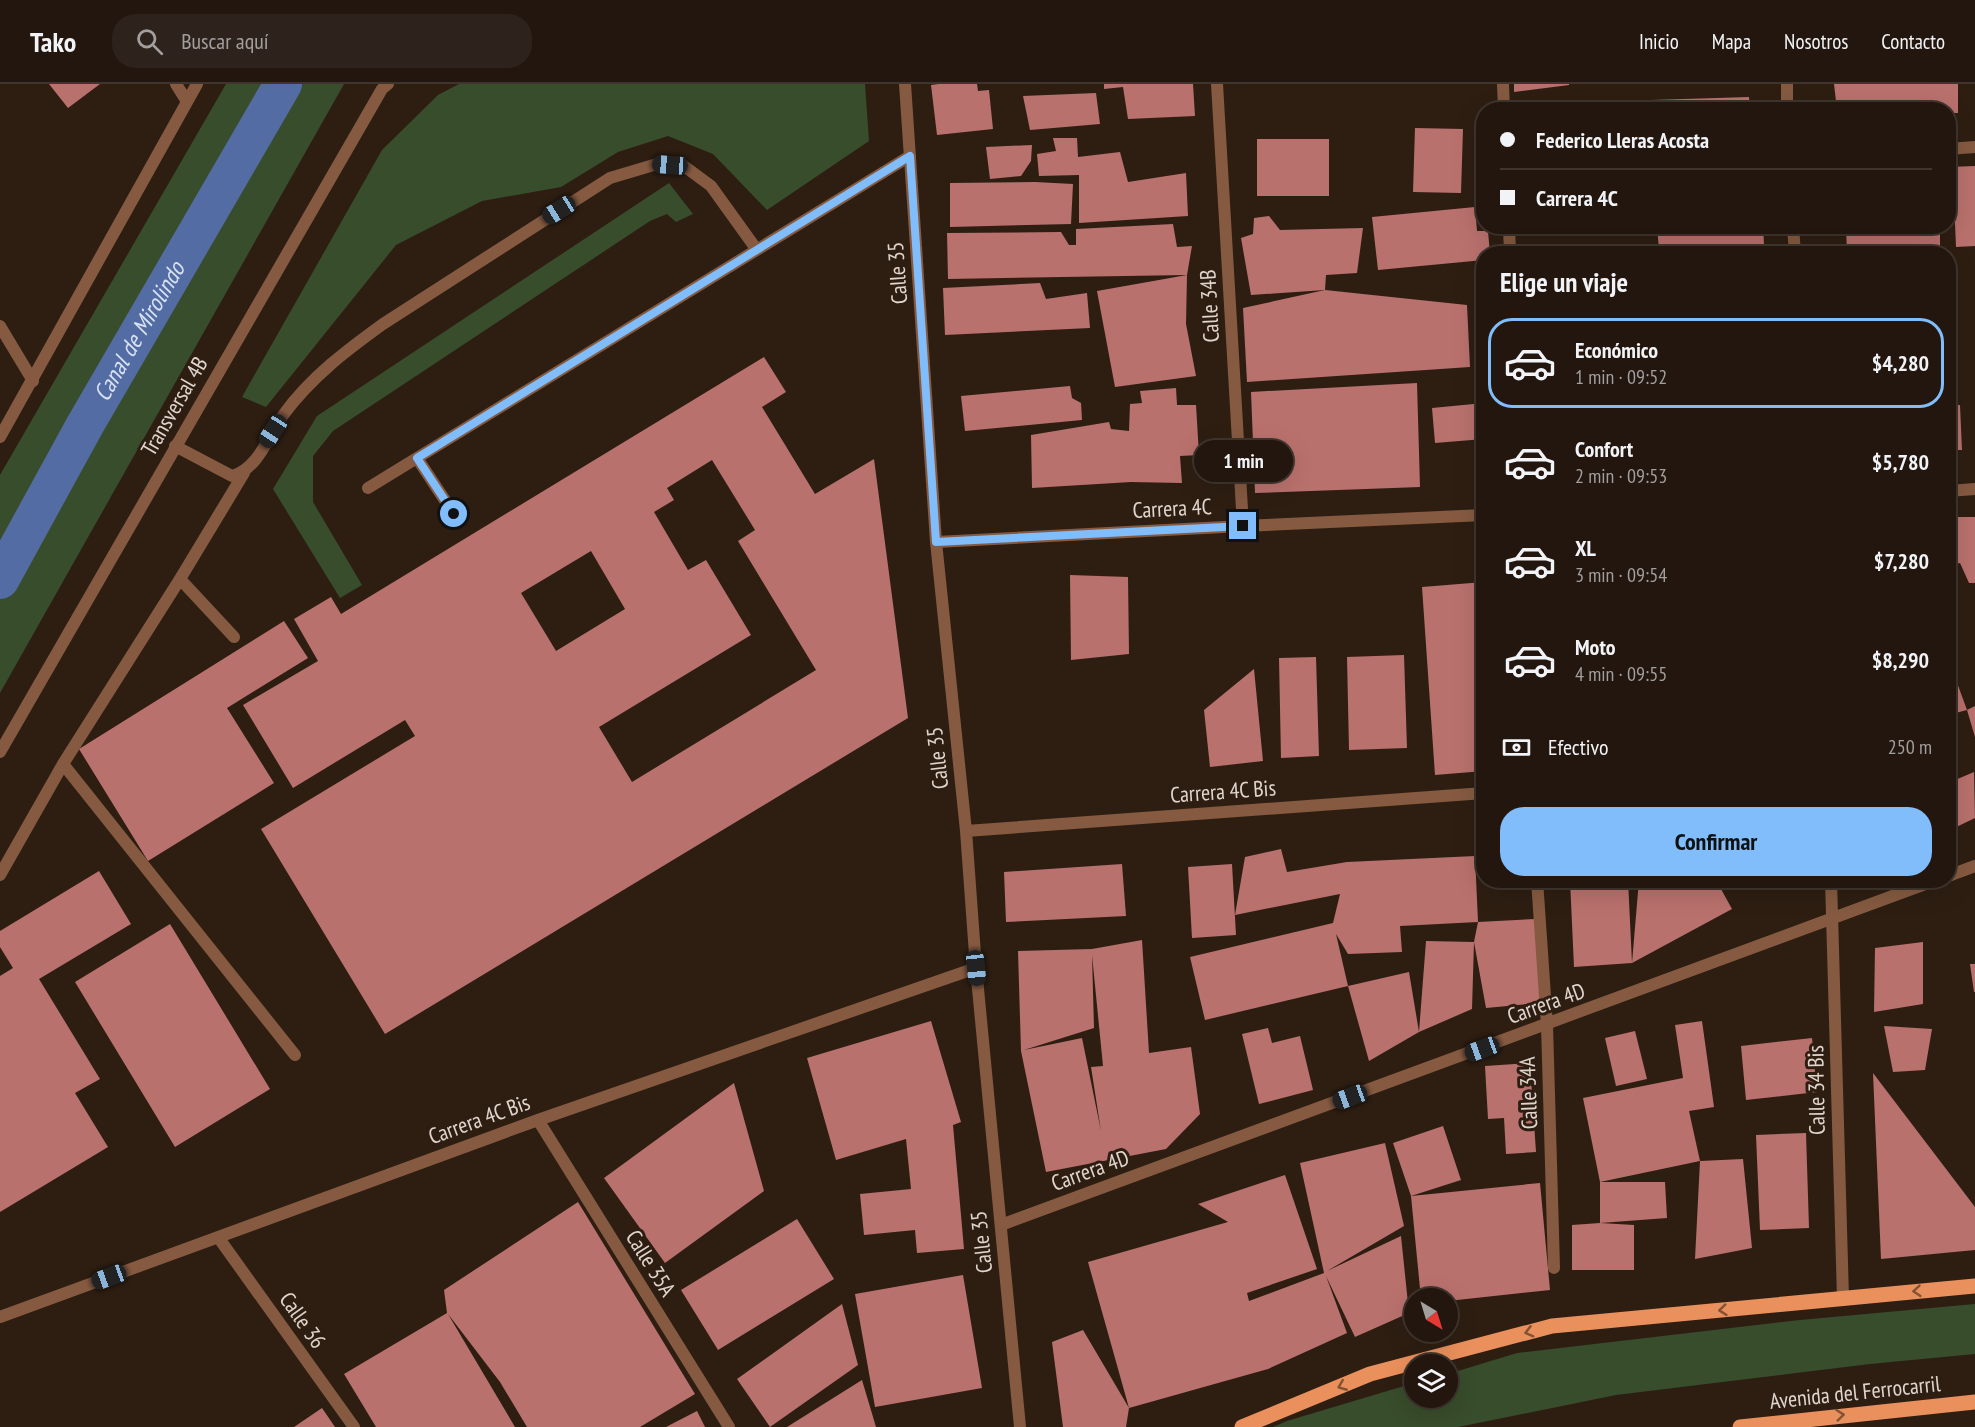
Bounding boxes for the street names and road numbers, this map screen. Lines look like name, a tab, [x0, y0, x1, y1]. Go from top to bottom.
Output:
street label: Calle 35	[881, 241, 913, 305]
street label: Calle 34B	[1193, 269, 1225, 343]
street label: Transversal 4B	[134, 351, 214, 461]
street label: Carrera 4C	[1132, 492, 1212, 524]
street label: Calle 35	[920, 726, 954, 790]
street label: Carrera 4C Bis	[1169, 773, 1277, 809]
street label: Carrera 4D	[1503, 976, 1589, 1030]
street label: Calle 34 Bis	[1801, 1045, 1831, 1135]
street label: Calle 34A	[1513, 1056, 1543, 1130]
street label: Carrera 4C Bis	[425, 1088, 533, 1150]
street label: Carrera 4D	[1047, 1143, 1133, 1197]
street label: Calle 35	[964, 1210, 998, 1274]
street label: Calle 35A	[620, 1225, 682, 1302]
street label: Calle 36	[274, 1286, 332, 1354]
street label: Avenida del Ferrocarril	[1768, 1369, 1943, 1415]

